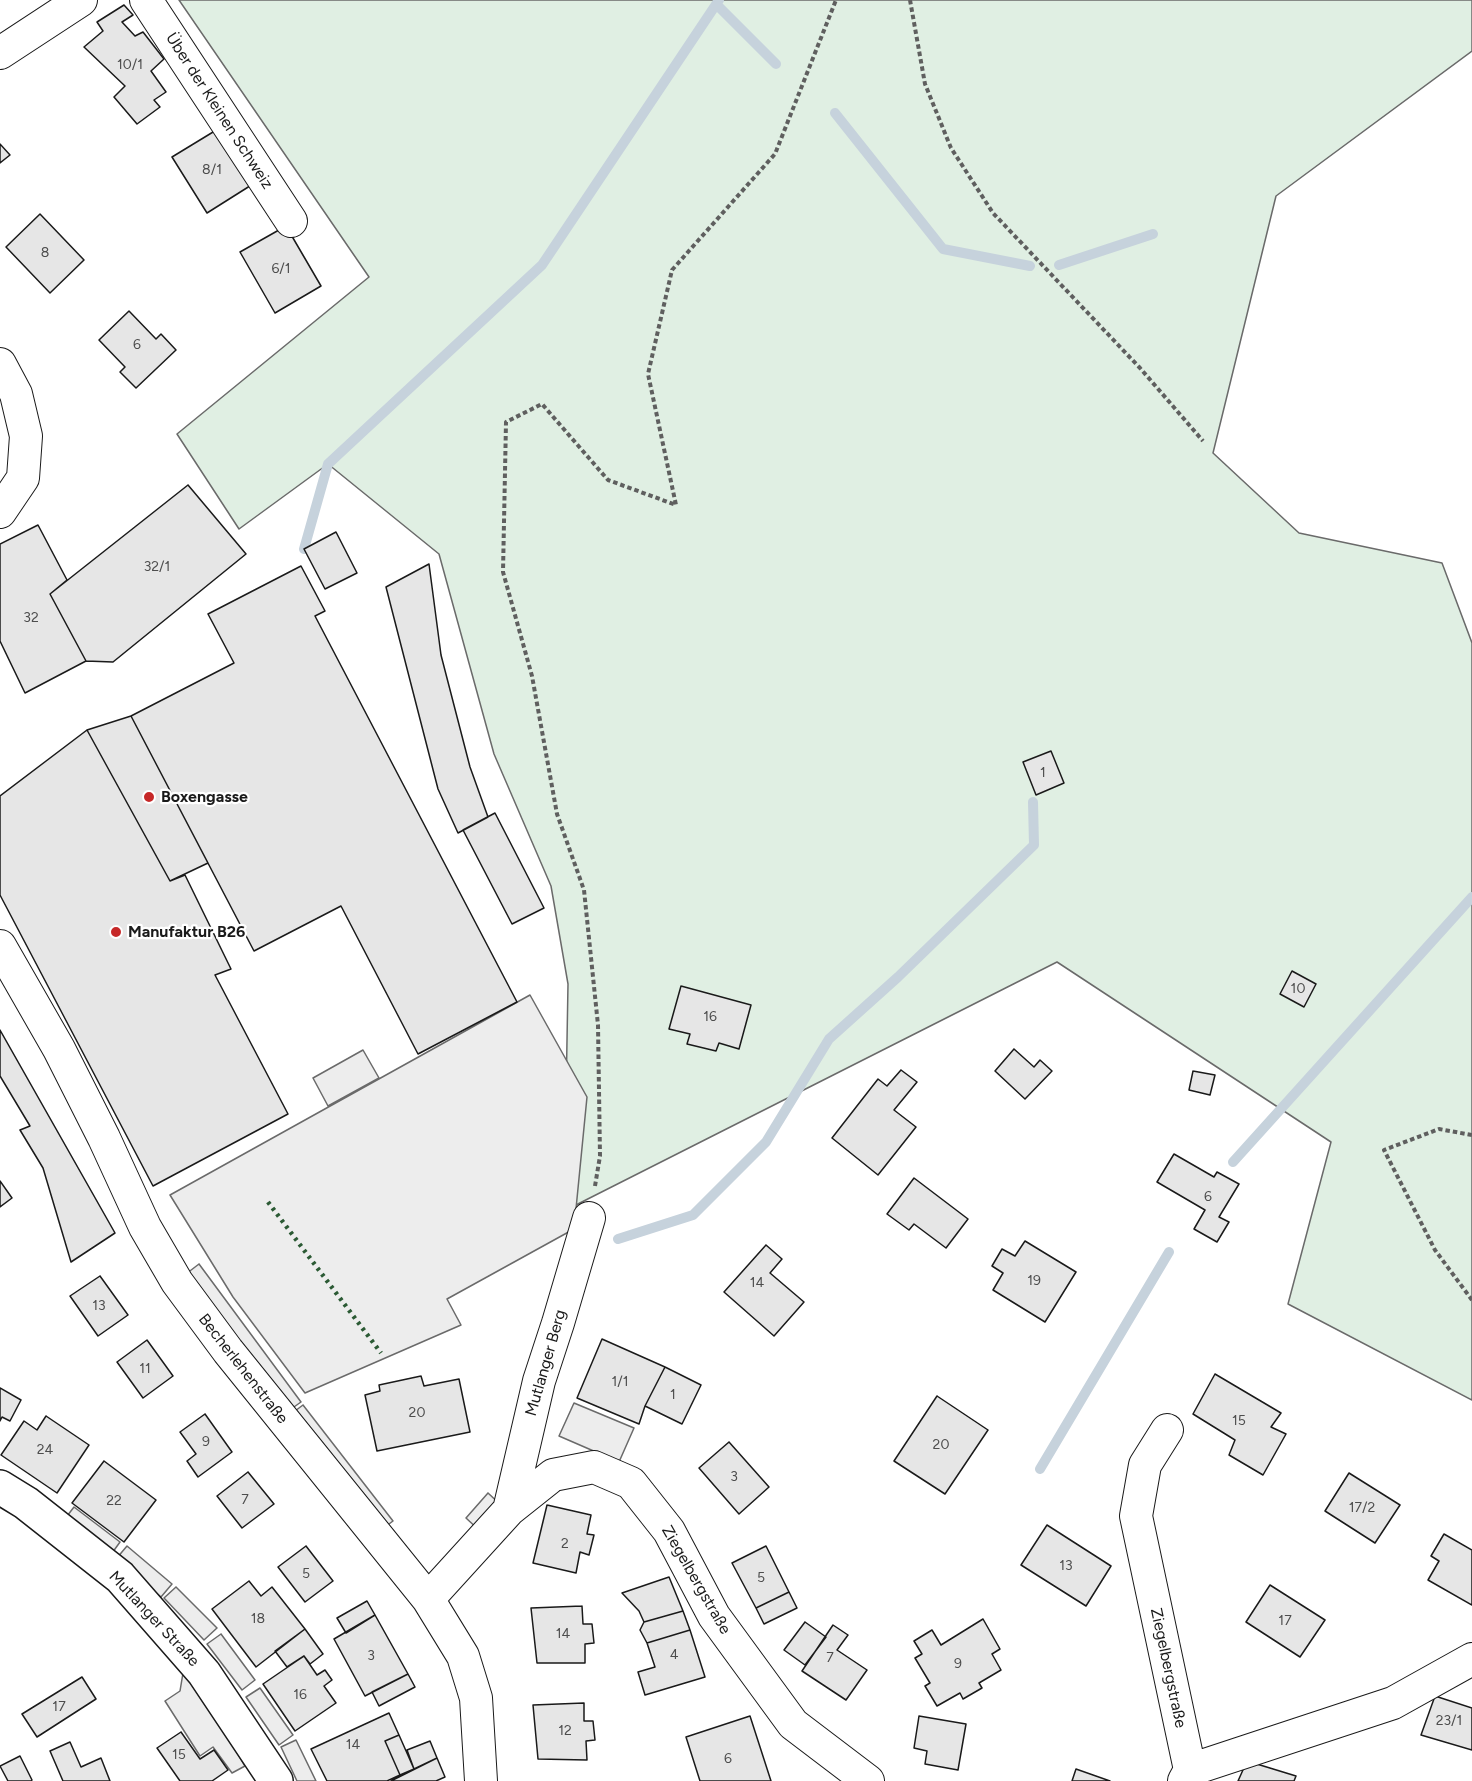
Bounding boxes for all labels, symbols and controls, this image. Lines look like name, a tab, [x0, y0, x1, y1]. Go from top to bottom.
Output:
street label: Über der Kleinen Schweiz	[161, 29, 277, 193]
house number: 10/1	[117, 57, 143, 73]
house number: 8/1	[202, 162, 222, 178]
house number: 8	[41, 245, 49, 261]
house number: 6/1	[271, 261, 291, 277]
house number: 6	[133, 337, 141, 353]
house number: 32/1	[144, 559, 170, 575]
house number: 32	[23, 610, 39, 626]
house number: 1	[1040, 765, 1046, 781]
place label: Boxengasse	[161, 787, 248, 807]
marker: Boxengasse	[142, 790, 156, 804]
place label: Manufaktur B26	[128, 922, 245, 942]
marker: Manufaktur B26	[109, 925, 123, 939]
house number: 10	[1291, 981, 1305, 997]
house number: 16	[703, 1009, 717, 1025]
house number: 6	[1204, 1189, 1212, 1205]
house number: 19	[1027, 1273, 1041, 1289]
house number: 14	[750, 1275, 764, 1291]
house number: 13	[92, 1298, 106, 1314]
street label: Mutlanger Berg	[522, 1308, 570, 1418]
street label: Becherlehenstraße	[194, 1310, 292, 1428]
house number: 11	[139, 1361, 151, 1377]
house number: 1/1	[611, 1374, 629, 1390]
house number: 1	[670, 1387, 676, 1403]
house number: 20	[409, 1405, 425, 1421]
house number: 15	[1232, 1413, 1246, 1429]
house number: 9	[202, 1434, 210, 1450]
house number: 20	[933, 1437, 949, 1453]
house number: 24	[37, 1442, 53, 1458]
house number: 3	[730, 1469, 738, 1485]
house number: 7	[241, 1492, 249, 1508]
house number: 22	[106, 1493, 122, 1509]
house number: 17/2	[1349, 1500, 1375, 1516]
street label: Ziegelbergstraße	[657, 1522, 735, 1638]
house number: 2	[561, 1536, 569, 1552]
house number: 13	[1059, 1558, 1073, 1574]
house number: 5	[302, 1566, 310, 1582]
street label: Mutlanger Straße	[105, 1567, 203, 1671]
house number: 5	[757, 1570, 765, 1586]
street label: Ziegelbergstraße	[1146, 1606, 1190, 1730]
house number: 18	[251, 1611, 265, 1627]
house number: 17	[1278, 1613, 1292, 1629]
house number: 14	[556, 1626, 570, 1642]
house number: 4	[670, 1647, 678, 1663]
house number: 3	[367, 1648, 375, 1664]
house number: 7	[826, 1650, 834, 1666]
house number: 9	[954, 1656, 962, 1672]
house number: 16	[293, 1687, 307, 1703]
house number: 17	[52, 1699, 66, 1715]
house number: 23/1	[1436, 1713, 1462, 1729]
house number: 12	[558, 1723, 572, 1739]
house number: 14	[346, 1737, 360, 1753]
house number: 15	[172, 1747, 186, 1763]
house number: 6	[724, 1751, 732, 1767]

